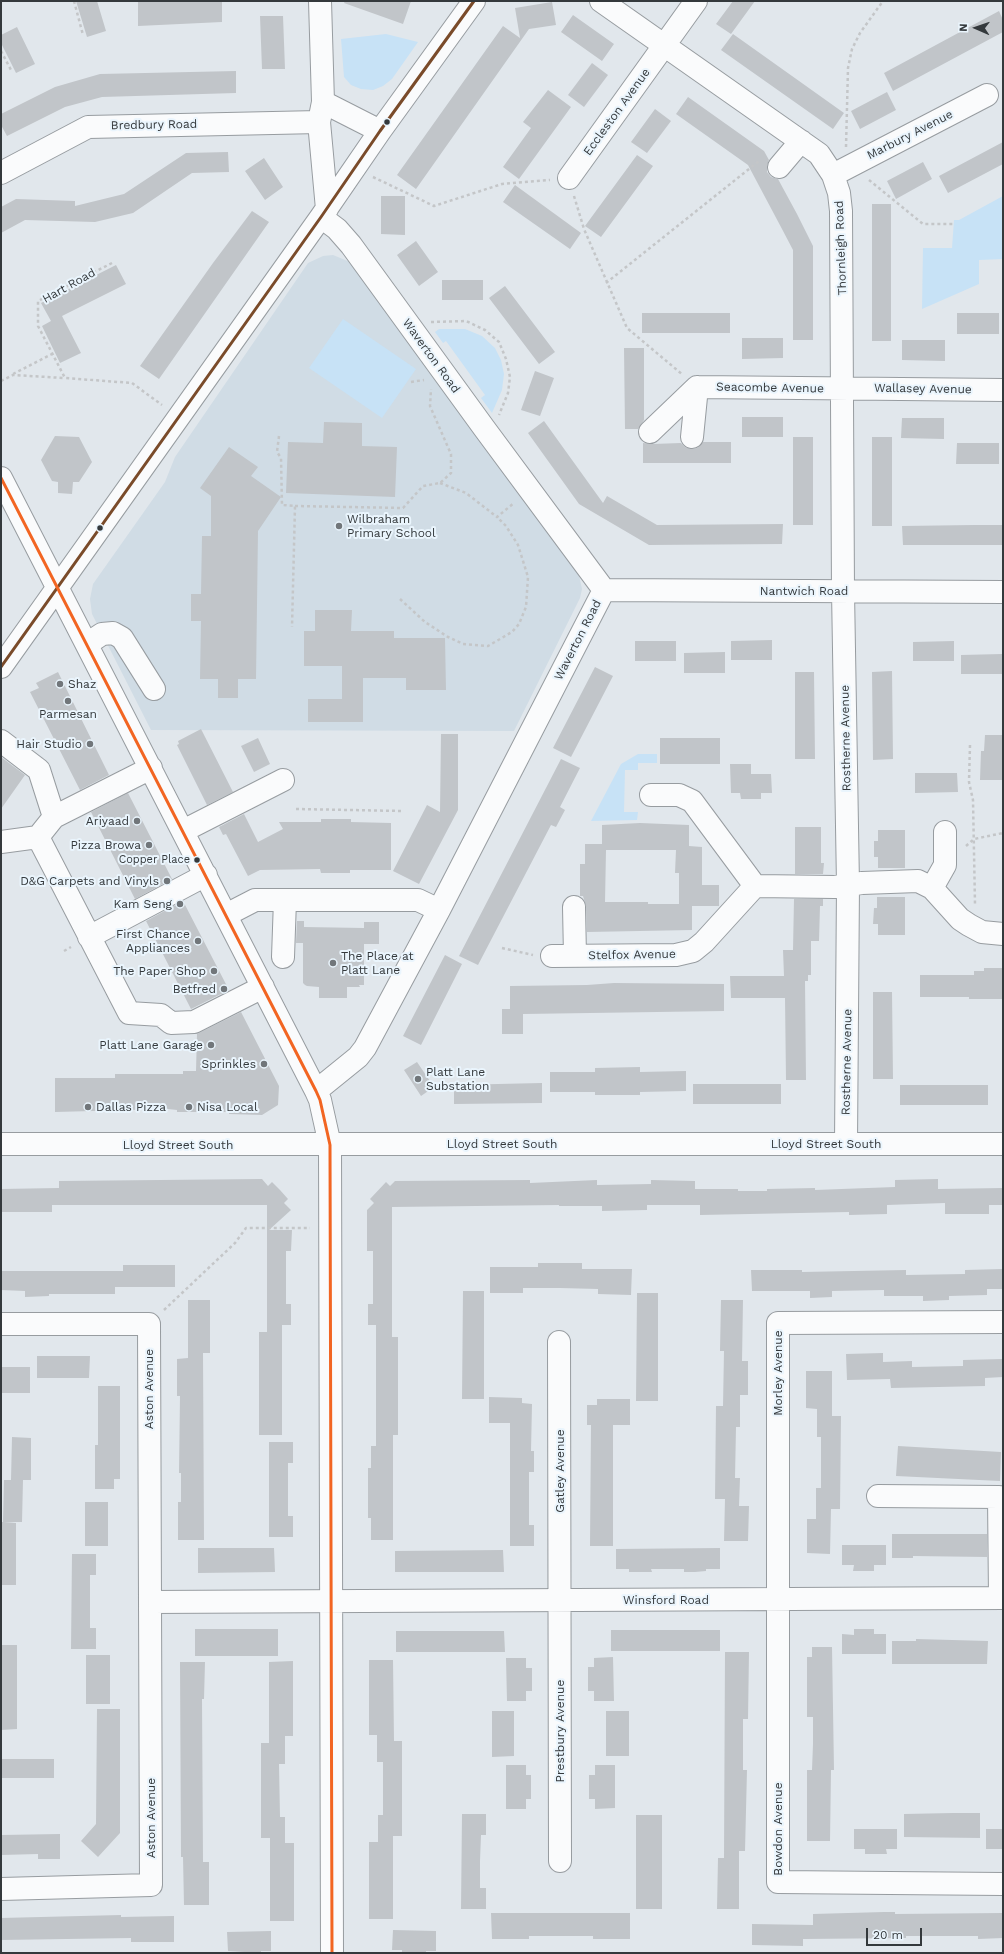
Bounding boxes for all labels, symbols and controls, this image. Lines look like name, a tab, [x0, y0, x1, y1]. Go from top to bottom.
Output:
north arrow	[956, 8, 996, 48]
text: N	[957, 23, 970, 32]
street label: Eccleston Avenue	[581, 66, 653, 158]
street label: Marbury Avenue	[865, 107, 955, 163]
street label: Bredbury Road	[111, 117, 197, 133]
unlabelled marker	[382, 117, 392, 127]
street label: Thornleigh Road	[832, 200, 850, 296]
street label: Hart Road	[40, 266, 98, 306]
street label: Waverton Road	[399, 316, 463, 396]
street label: Seacombe Avenue	[716, 380, 824, 396]
street label: Wallasey Avenue	[874, 381, 972, 397]
place label: Wilbraham Primary School	[347, 512, 436, 540]
marker: Wilbraham Primary School	[334, 521, 344, 531]
unlabelled marker	[95, 523, 105, 533]
street label: Nantwich Road	[760, 584, 848, 598]
street label: Waverton Road	[552, 597, 604, 683]
place label: Shaz	[68, 677, 96, 691]
marker: Shaz	[55, 679, 65, 689]
street label: Rostherne Avenue	[838, 685, 854, 791]
marker: Parmesan	[63, 696, 73, 706]
place label: Parmesan	[39, 707, 97, 721]
place label: Hair Studio	[16, 737, 82, 751]
marker: Hair Studio	[85, 739, 95, 749]
place label: Ariyaad	[86, 814, 129, 828]
marker: Ariyaad	[132, 816, 142, 826]
place label: Pizza Browa	[71, 838, 141, 852]
marker: Pizza Browa	[144, 840, 154, 850]
place label: Copper Place	[119, 853, 190, 867]
marker: Copper Place	[192, 855, 202, 865]
place label: D&G Carpets and Vinyls	[20, 874, 159, 888]
marker: D&G Carpets and Vinyls	[162, 876, 172, 886]
place label: Kam Seng	[114, 897, 172, 911]
marker: Kam Seng	[175, 899, 185, 909]
place label: First Chance Appliances	[116, 927, 190, 955]
marker: First Chance Appliances	[193, 936, 203, 946]
street label: Stelfox Avenue	[588, 947, 676, 963]
place label: The Place at Platt Lane	[341, 949, 414, 977]
marker: The Place at Platt Lane	[328, 958, 338, 968]
place label: The Paper Shop	[113, 964, 206, 978]
marker: The Paper Shop	[209, 966, 219, 976]
place label: Betfred	[173, 982, 216, 996]
marker: Betfred	[219, 984, 229, 994]
street label: Rostherne Avenue	[839, 1009, 855, 1115]
place label: Platt Lane Garage	[99, 1038, 203, 1052]
marker: Platt Lane Garage	[206, 1040, 216, 1050]
place label: Sprinkles	[202, 1057, 256, 1071]
marker: Sprinkles	[259, 1059, 269, 1069]
place label: Platt Lane Substation	[426, 1065, 489, 1093]
marker: Platt Lane Substation	[413, 1074, 423, 1084]
place label: Dallas Pizza	[96, 1100, 166, 1114]
place label: Nisa Local	[197, 1100, 258, 1114]
marker: Dallas Pizza	[83, 1102, 93, 1112]
marker: Nisa Local	[184, 1102, 194, 1112]
street label: Lloyd Street South	[447, 1137, 557, 1151]
street label: Lloyd Street South	[771, 1137, 881, 1151]
street label: Lloyd Street South	[123, 1138, 233, 1152]
street label: Morley Avenue	[771, 1330, 785, 1416]
street label: Aston Avenue	[142, 1349, 156, 1429]
street label: Gatley Avenue	[553, 1429, 567, 1513]
street label: Winsford Road	[623, 1593, 709, 1607]
street label: Prestbury Avenue	[553, 1680, 567, 1782]
street label: Aston Avenue	[144, 1778, 158, 1858]
street label: Bowdon Avenue	[771, 1782, 785, 1876]
scale bar	[868, 1920, 924, 1946]
text: 20 m	[873, 1928, 903, 1942]

